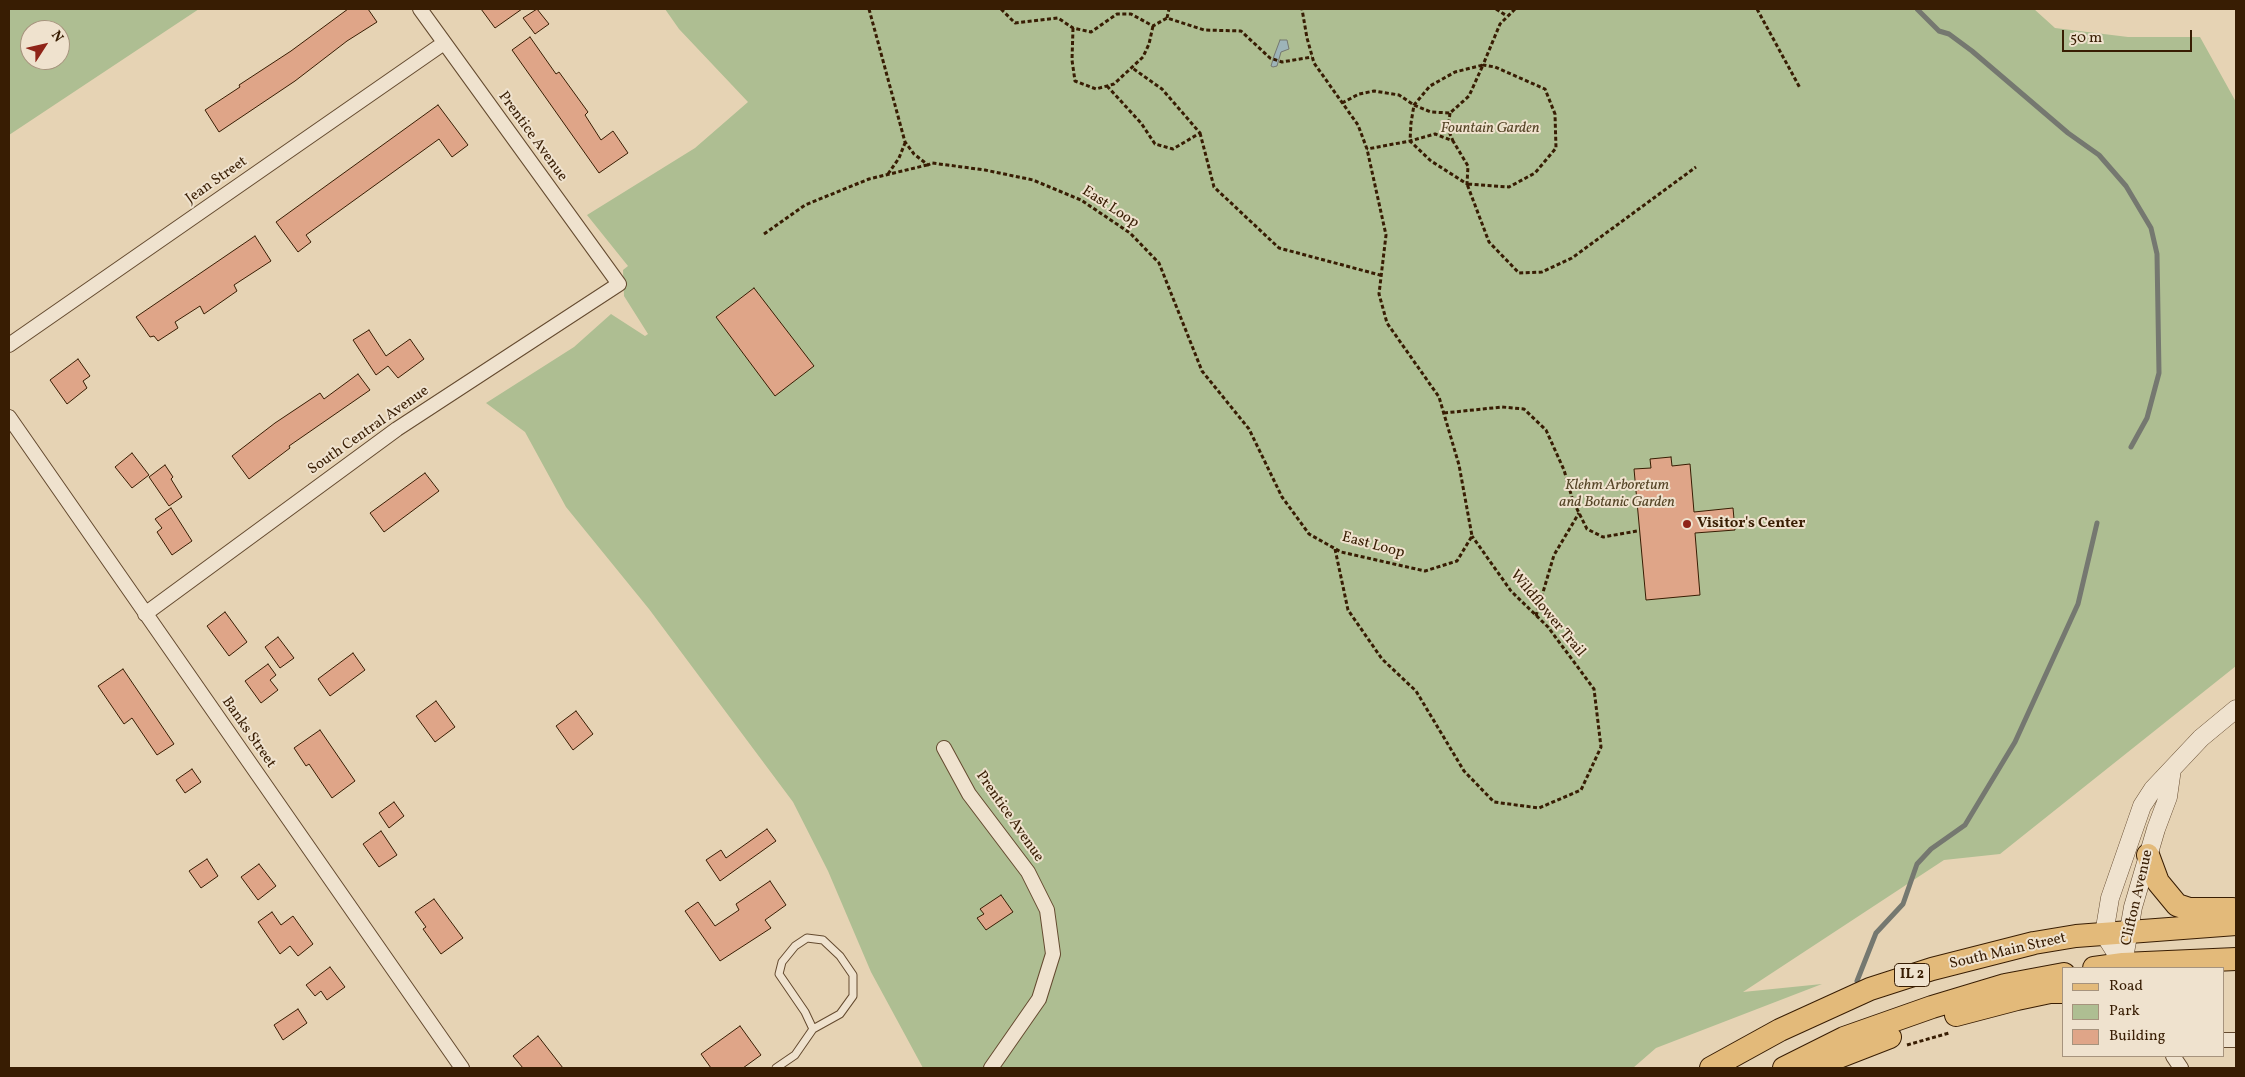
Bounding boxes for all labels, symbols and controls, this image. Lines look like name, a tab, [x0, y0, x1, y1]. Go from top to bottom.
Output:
north arrow	[20, 20, 70, 70]
scale bar	[2065, 20, 2195, 52]
text: N	[46, 27, 68, 46]
text: 50 m	[2070, 28, 2102, 49]
street label: Prentice Avenue	[493, 89, 571, 185]
park label: Fountain Garden	[1440, 120, 1540, 138]
street label: Jean Street	[183, 153, 251, 209]
street label: East Loop	[1078, 183, 1142, 233]
street label: South Central Avenue	[305, 383, 433, 479]
park label: Klehm Arboretum and Botanic Garden	[1559, 477, 1675, 512]
place label: Visitor's Center	[1697, 515, 1805, 533]
marker: Visitor's Center	[1681, 518, 1693, 530]
street label: East Loop	[1340, 529, 1406, 563]
street label: Wildflower Trail	[1505, 567, 1589, 661]
street label: Banks Street	[217, 694, 279, 772]
street label: Prentice Avenue	[971, 768, 1047, 866]
street label: Clifton Avenue	[2118, 848, 2158, 948]
street label: South Main Street	[1948, 930, 2068, 974]
road number: IL 2	[1894, 964, 1930, 986]
legend	[2062, 967, 2225, 1057]
text: Road	[2109, 976, 2143, 997]
text: Park	[2109, 1001, 2140, 1022]
text: Building	[2109, 1026, 2165, 1047]

